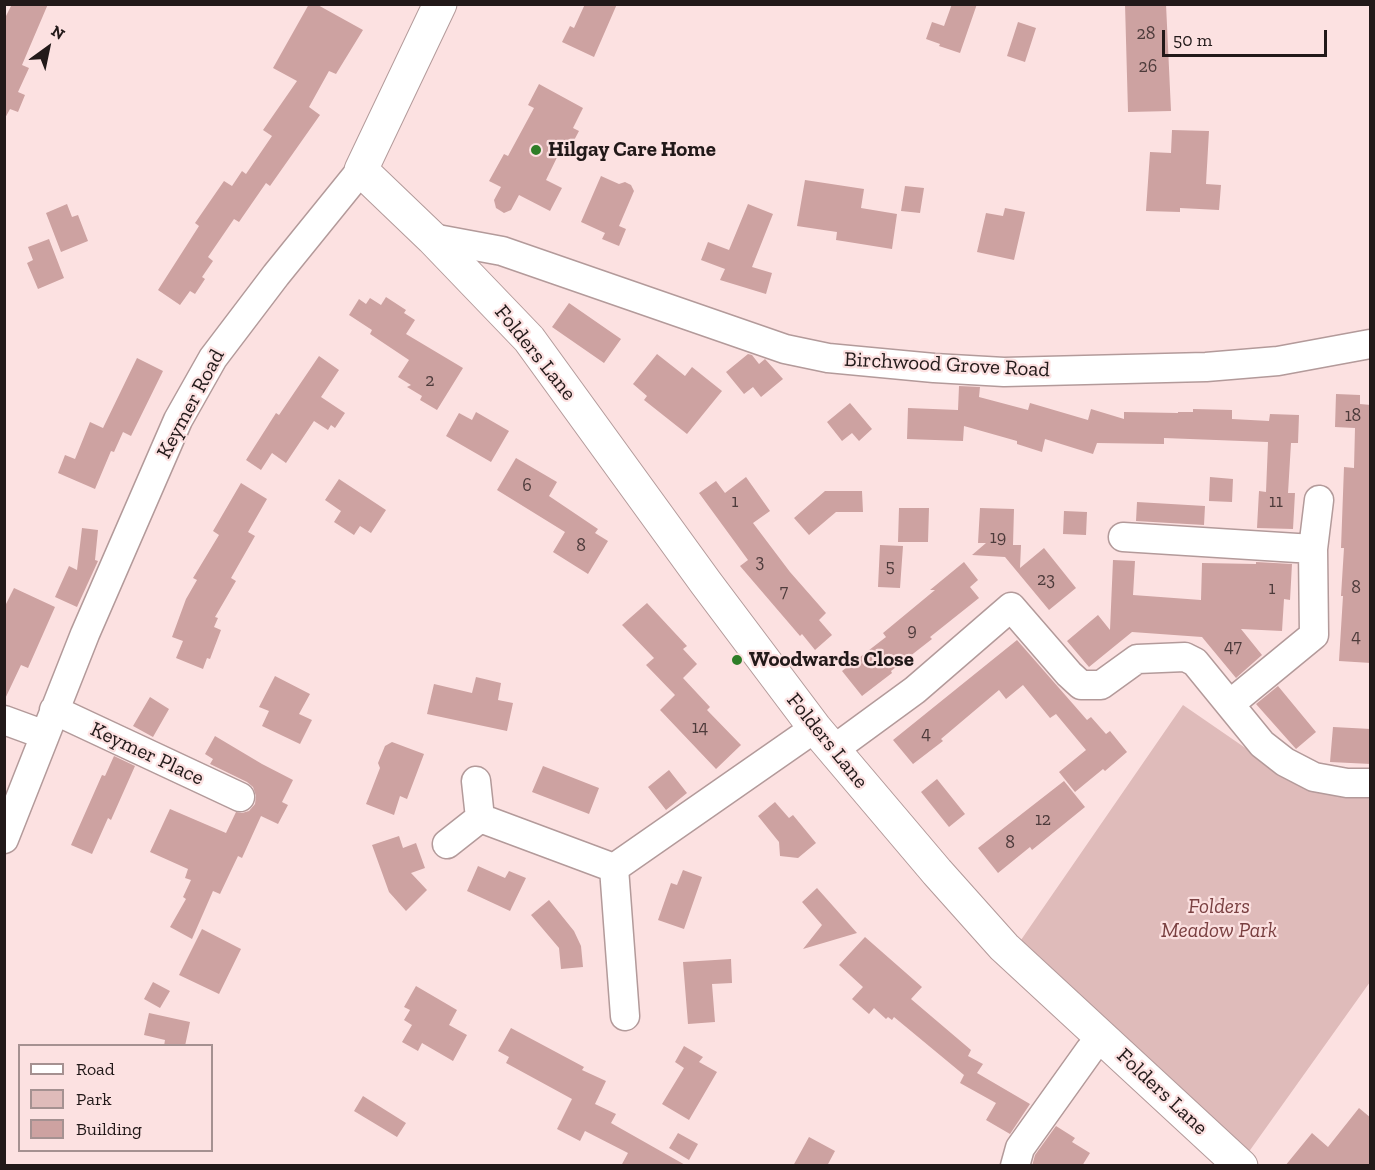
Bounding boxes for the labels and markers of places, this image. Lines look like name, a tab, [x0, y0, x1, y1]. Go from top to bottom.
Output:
place label: Hilgay Care Home	[548, 137, 716, 163]
marker: Hilgay Care Home	[529, 143, 543, 157]
place label: Woodwards Close	[749, 647, 914, 673]
marker: Woodwards Close	[730, 653, 744, 667]

